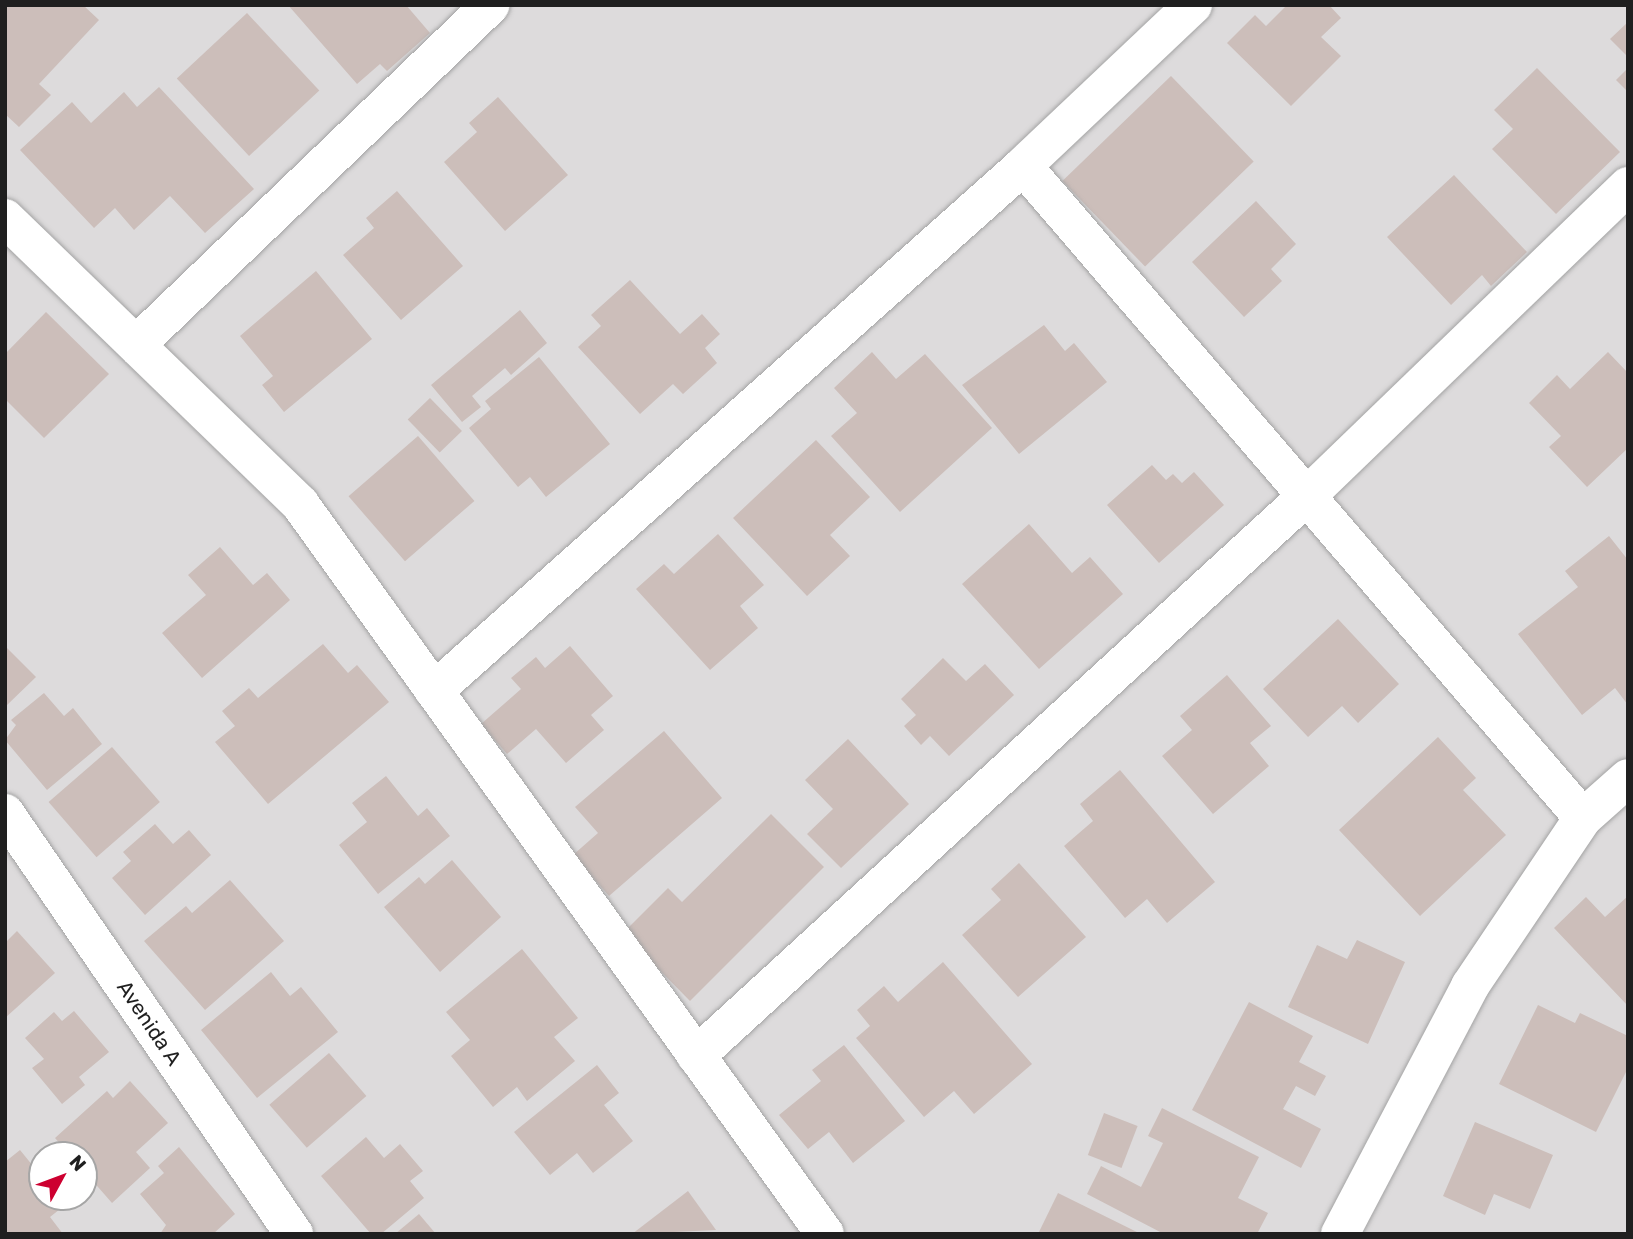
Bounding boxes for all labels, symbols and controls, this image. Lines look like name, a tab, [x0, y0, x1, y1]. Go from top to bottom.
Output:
street label: Avenida A	[111, 976, 187, 1070]
north arrow	[28, 1141, 98, 1211]
text: N	[65, 1150, 91, 1176]

